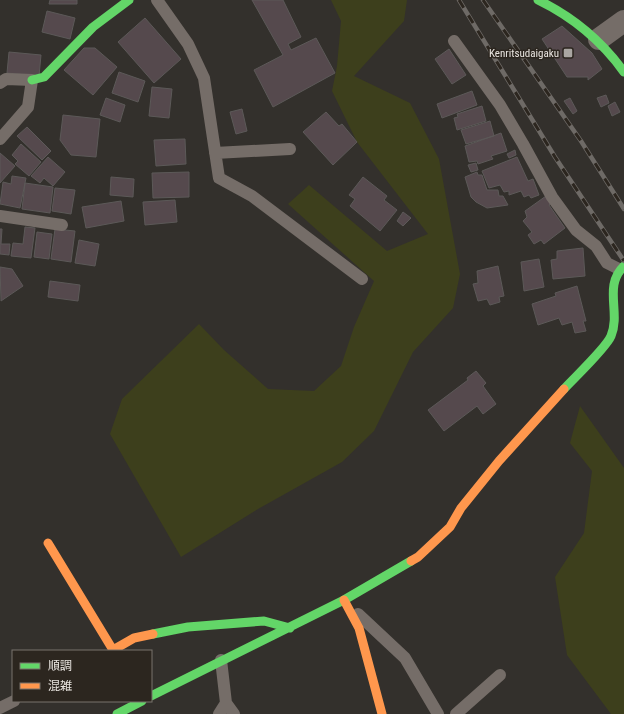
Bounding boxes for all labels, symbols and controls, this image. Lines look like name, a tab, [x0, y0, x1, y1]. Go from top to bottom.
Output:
place label: Kenritsudaigaku	[489, 47, 559, 60]
marker: Kenritsudaigaku	[562, 47, 574, 59]
legend	[12, 650, 152, 702]
text: 順調	[48, 659, 72, 673]
text: 混雑	[48, 679, 72, 693]

